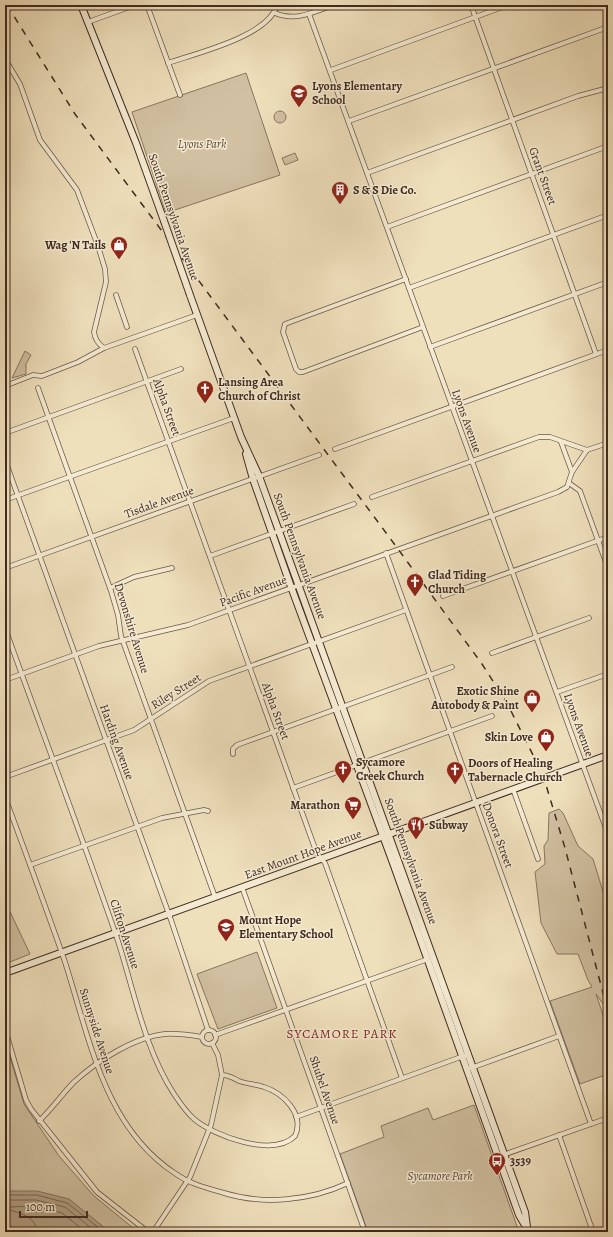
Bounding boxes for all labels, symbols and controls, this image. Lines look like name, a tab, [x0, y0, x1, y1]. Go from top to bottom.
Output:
place label: Lyons Elementary School	[312, 78, 403, 108]
school or university icon: Lyons Elementary School	[289, 83, 309, 108]
park label: Lyons Park	[178, 136, 227, 152]
street label: Grant Street	[525, 145, 561, 207]
street label: South Pennsylvania Avenue	[145, 151, 203, 283]
building icon: S & S Die Co.	[330, 180, 350, 205]
place label: S & S Die Co.	[353, 182, 417, 198]
shop icon: Wag 'N Tails	[109, 235, 129, 260]
place label: Wag 'N Tails	[44, 237, 106, 253]
place label: Lansing Area Church of Christ	[218, 374, 301, 404]
street label: Alpha Street	[149, 375, 185, 438]
church icon: Lansing Area Church of Christ	[195, 379, 215, 404]
street label: Lyons Avenue	[448, 387, 486, 455]
street label: Tisdale Avenue	[122, 482, 196, 522]
street label: South Pennsylvania Avenue	[270, 491, 330, 621]
place label: Glad Tiding Church	[428, 567, 487, 597]
street label: Pacific Avenue	[217, 571, 289, 611]
church icon: Glad Tiding Church	[405, 572, 425, 597]
street label: Devonshire Avenue	[111, 581, 153, 675]
street label: Riley Street	[148, 669, 204, 713]
street label: Alpha Street	[258, 679, 294, 742]
place label: Exotic Shine Autobody & Paint	[430, 683, 519, 713]
shop icon: Exotic Shine Autobody & Paint	[522, 688, 542, 713]
street label: Lyons Avenue	[560, 691, 598, 759]
street label: Harding Avenue	[96, 702, 138, 782]
shop icon: Skin Love	[536, 727, 556, 752]
place label: Skin Love	[485, 729, 533, 745]
place label: Sycamore Creek Church	[356, 754, 425, 784]
place label: Doors of Healing Tabernacle Church	[468, 755, 563, 785]
church icon: Sycamore Creek Church	[333, 759, 353, 784]
church icon: Doors of Healing Tabernacle Church	[445, 760, 465, 785]
supermarket icon: Marathon	[343, 795, 363, 820]
street label: South Pennsylvania Avenue	[381, 796, 441, 926]
place label: Marathon	[290, 797, 340, 813]
street label: Donora Street	[479, 800, 517, 870]
restaurant icon: Subway	[406, 815, 426, 840]
place label: Subway	[429, 817, 468, 833]
street label: East Mount Hope Avenue	[242, 825, 364, 883]
street label: Clifton Avenue	[106, 897, 144, 971]
place label: Mount Hope Elementary School	[239, 912, 334, 942]
school or university icon: Mount Hope Elementary School	[216, 917, 236, 942]
street label: Sunnyside Avenue	[76, 986, 118, 1076]
district label: SYCAMORE PARK	[287, 1025, 397, 1042]
street label: Shubel Avenue	[306, 1054, 344, 1126]
bus stop icon: 3539	[487, 1151, 507, 1176]
place label: 3539	[510, 1153, 531, 1169]
park label: Sycamore Park	[407, 1168, 473, 1184]
scale bar	[20, 1193, 87, 1219]
text: 100 m	[26, 1199, 55, 1215]

